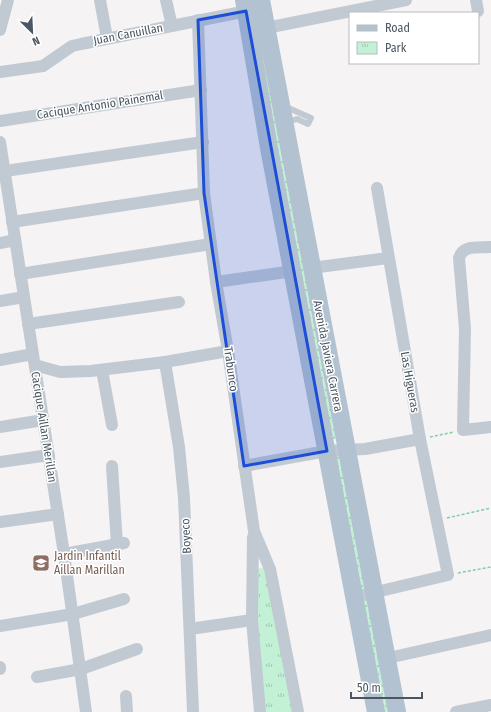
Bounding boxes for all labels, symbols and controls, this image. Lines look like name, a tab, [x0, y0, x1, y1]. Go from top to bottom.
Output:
north arrow	[12, 12, 52, 52]
legend	[349, 12, 479, 64]
street label: Juan Canuillan	[92, 20, 164, 48]
text: Road	[385, 21, 410, 35]
text: N	[30, 33, 42, 48]
text: Park	[385, 41, 407, 55]
street label: Cacique Antonio Painemal	[36, 88, 164, 122]
street label: Avenida Javiera Carrera	[310, 299, 346, 413]
street label: Trabunco	[221, 346, 241, 392]
street label: Las Higueras	[398, 350, 422, 414]
street label: Cacique Aillan Merillan	[28, 370, 60, 484]
street label: Boyeco	[178, 518, 194, 554]
place label: Jardin Infantil Aillan Marillan	[54, 549, 125, 577]
school or university icon: Jardin Infantil Aillan Marillan	[31, 553, 51, 573]
scale bar	[351, 674, 422, 700]
text: 50 m	[357, 681, 381, 695]

